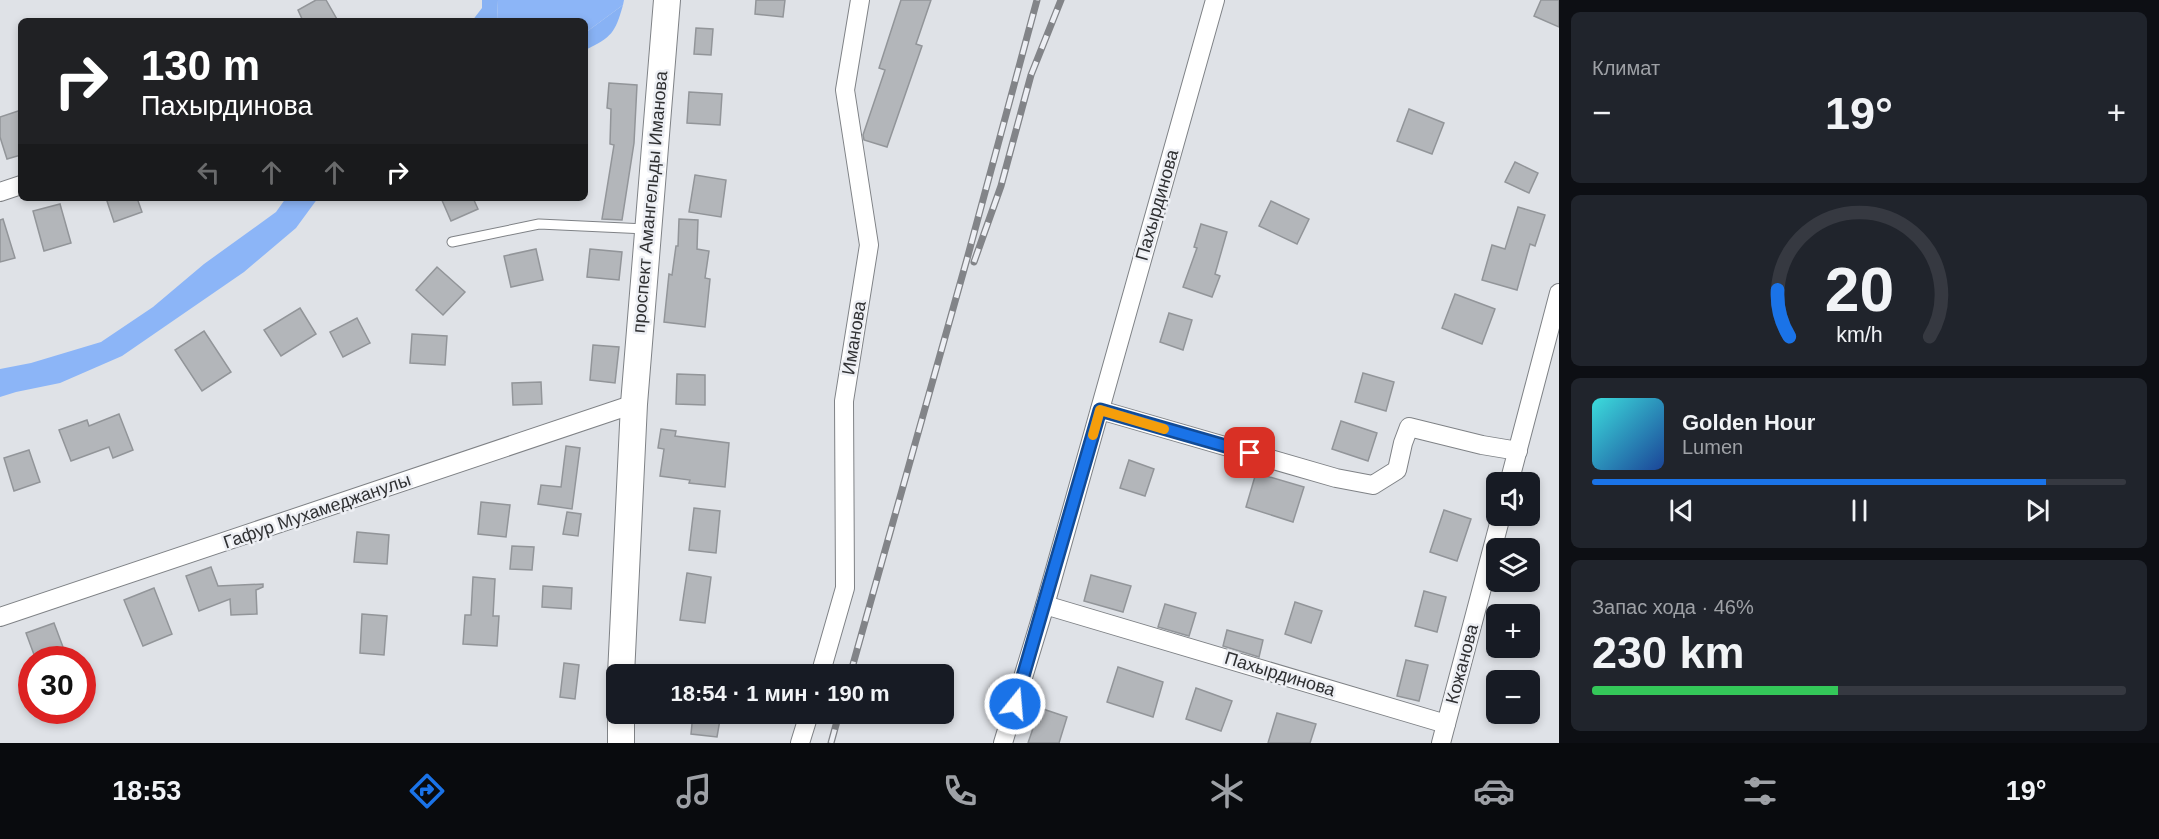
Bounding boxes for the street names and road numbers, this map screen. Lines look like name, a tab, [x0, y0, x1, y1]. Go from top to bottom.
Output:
street label: проспект Амангельды Иманова	[629, 69, 671, 334]
street label: Пахырдинова	[1132, 146, 1183, 263]
street label: Иманова	[838, 299, 870, 376]
street label: Гафур Мухамеджанулы	[221, 470, 413, 552]
street label: Кожанова	[1442, 621, 1482, 706]
street label: Пахырдинова	[1222, 648, 1339, 701]

